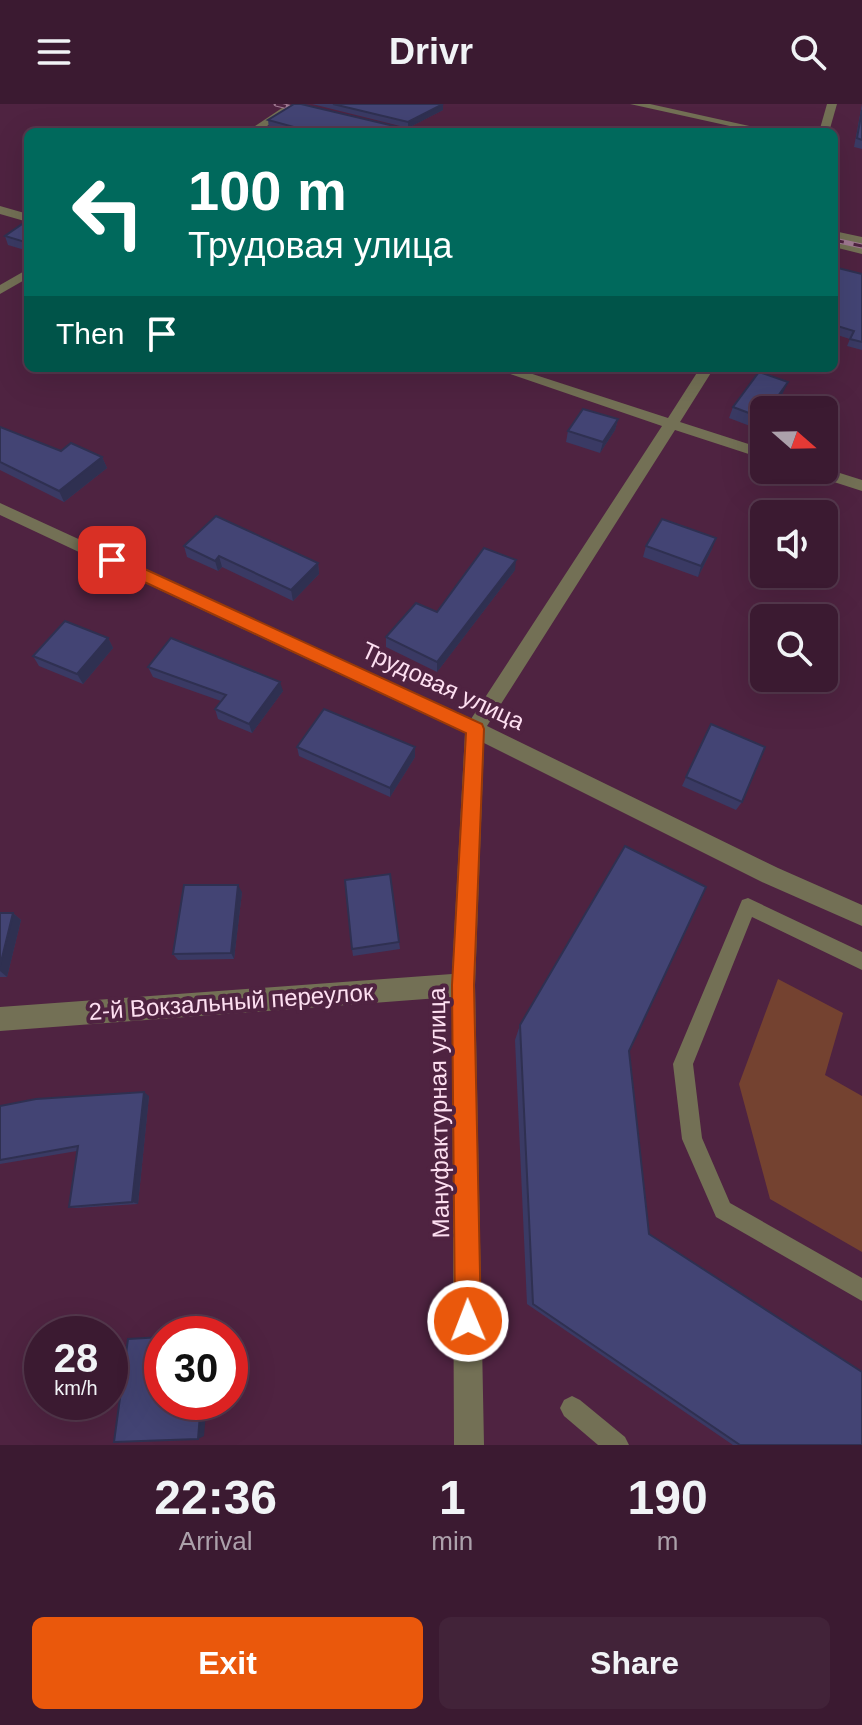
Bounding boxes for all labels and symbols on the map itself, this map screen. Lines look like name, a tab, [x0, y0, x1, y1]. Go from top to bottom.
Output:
north arrow	[750, 396, 838, 484]
pin	[78, 526, 146, 594]
street label: Трудовая улица	[358, 636, 529, 735]
street label: 2-й Вокзальный переулок	[88, 978, 375, 1025]
street label: Мануфактурная улица	[423, 987, 454, 1239]
position arrow	[426, 1279, 510, 1363]
speed limit sign: 30	[144, 1316, 248, 1420]

